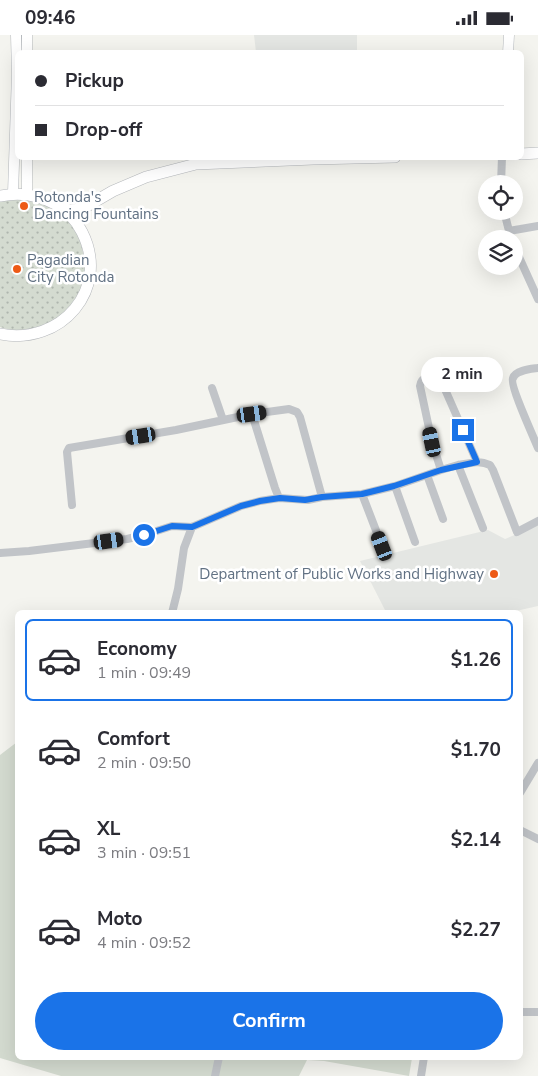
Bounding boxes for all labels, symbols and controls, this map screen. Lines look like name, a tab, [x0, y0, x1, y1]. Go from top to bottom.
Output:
text: 09:46	[25, 5, 75, 31]
text: Pickup	[65, 68, 124, 94]
text: Drop-off	[65, 117, 142, 143]
map controls	[478, 175, 523, 275]
button: locate	[478, 175, 523, 220]
place label: Rotonda's Dancing Fountains	[34, 187, 159, 224]
marker: Rotonda's Dancing Fountains	[18, 200, 30, 212]
button: layers	[478, 230, 523, 275]
place label: Pagadian City Rotonda	[27, 250, 114, 287]
marker: Pagadian City Rotonda	[11, 263, 23, 275]
callout: 2 min	[422, 357, 504, 393]
text: 2 min	[441, 363, 483, 385]
car	[236, 404, 267, 424]
route end	[452, 419, 474, 441]
car	[125, 426, 156, 446]
car	[421, 426, 442, 458]
route start	[133, 524, 155, 546]
car	[369, 529, 394, 563]
car	[93, 531, 124, 551]
place label: Department of Public Works and Highway	[199, 564, 484, 584]
marker: Department of Public Works and Highway	[488, 568, 500, 580]
text: Economy	[97, 636, 177, 662]
icon: car	[37, 638, 82, 683]
text: $1.26	[451, 647, 501, 673]
text: 1 min · 09:49	[97, 662, 191, 684]
text: Comfort	[97, 726, 170, 752]
icon: car	[37, 728, 82, 773]
text: $1.70	[451, 737, 501, 763]
text: 2 min · 09:50	[97, 752, 191, 774]
text: XL	[97, 816, 120, 842]
icon: car	[37, 818, 82, 863]
text: $2.14	[451, 827, 501, 853]
text: 3 min · 09:51	[97, 842, 191, 864]
text: Moto	[97, 906, 143, 932]
icon: car	[37, 908, 82, 953]
text: $2.27	[451, 917, 501, 943]
text: 4 min · 09:52	[97, 932, 191, 954]
button: Confirm	[35, 992, 503, 1050]

